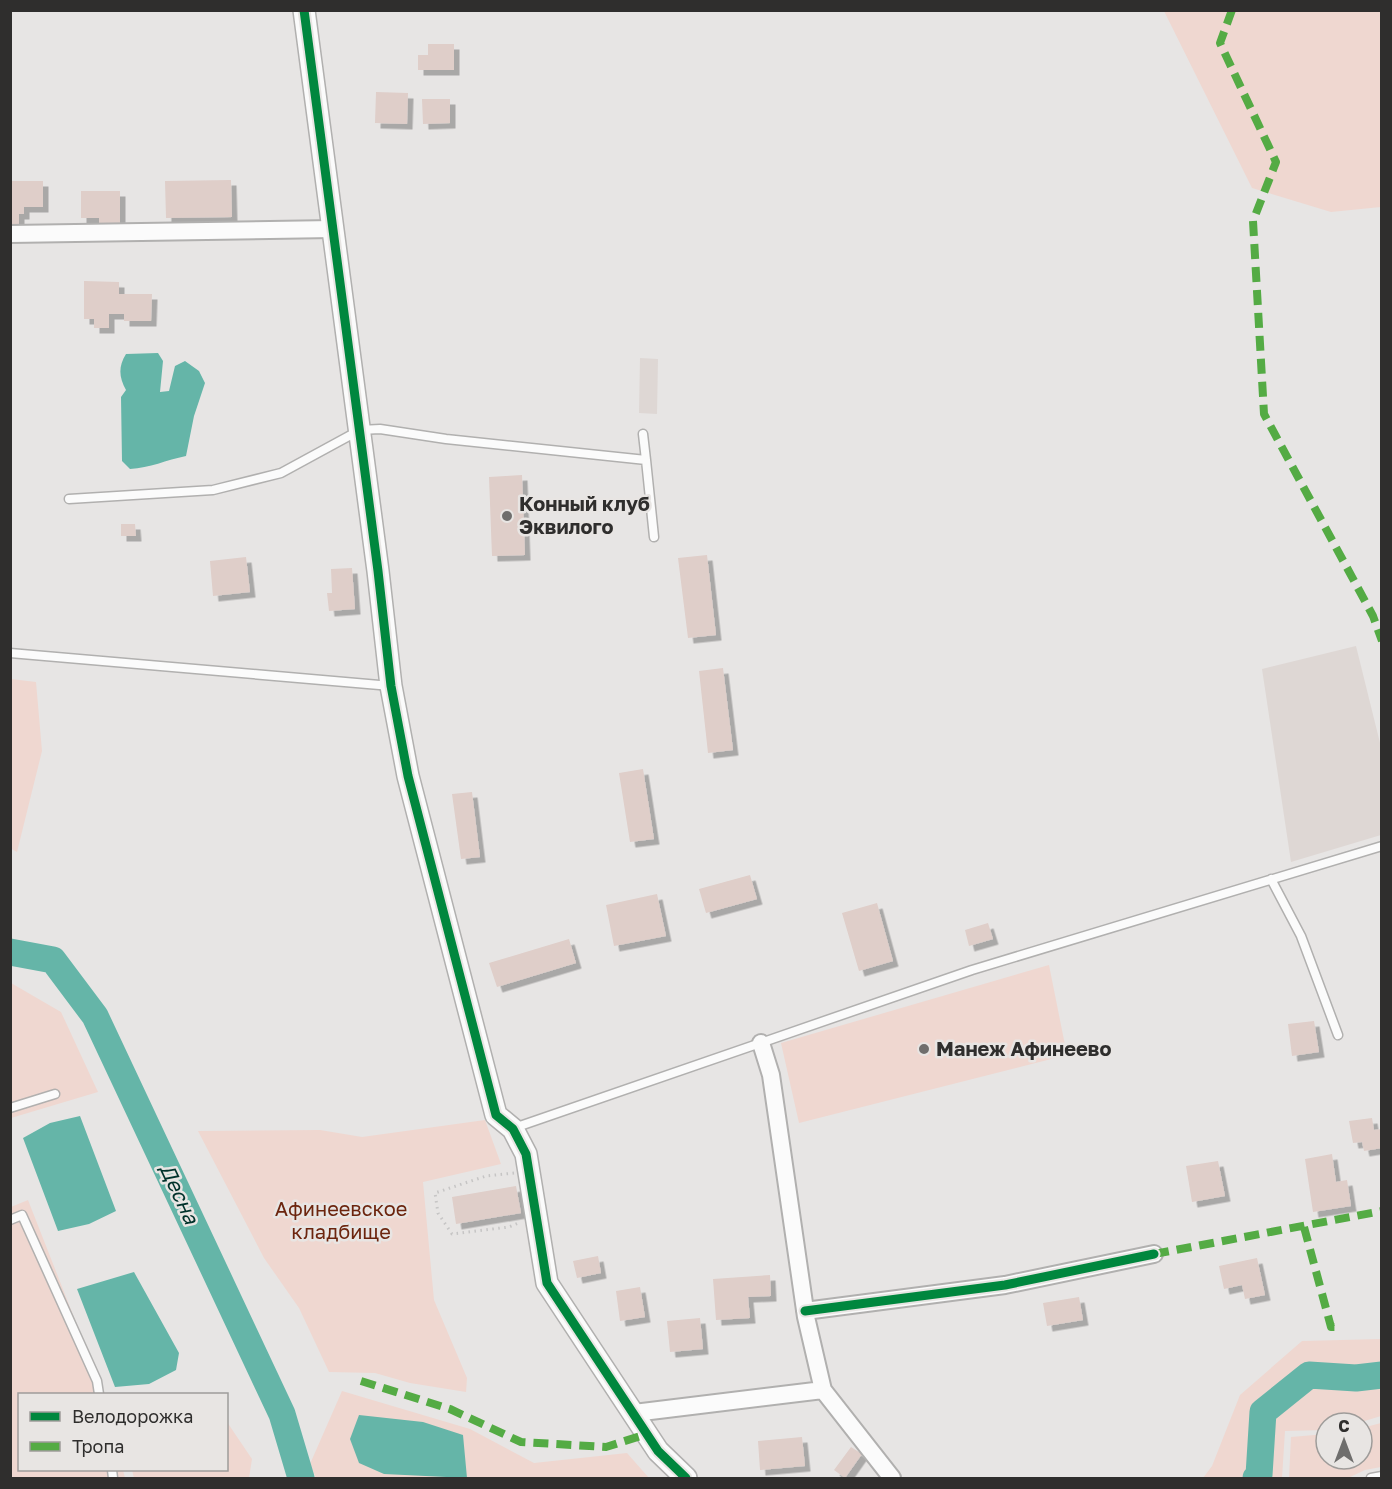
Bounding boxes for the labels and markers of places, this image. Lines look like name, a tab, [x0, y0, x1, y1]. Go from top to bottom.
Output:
place label: Конный клуб Эквилого	[519, 491, 650, 538]
marker: Конный клуб Эквилого	[500, 509, 514, 523]
place label: Манеж Афинеево	[936, 1036, 1111, 1060]
marker: Манеж Афинеево	[917, 1042, 931, 1056]

